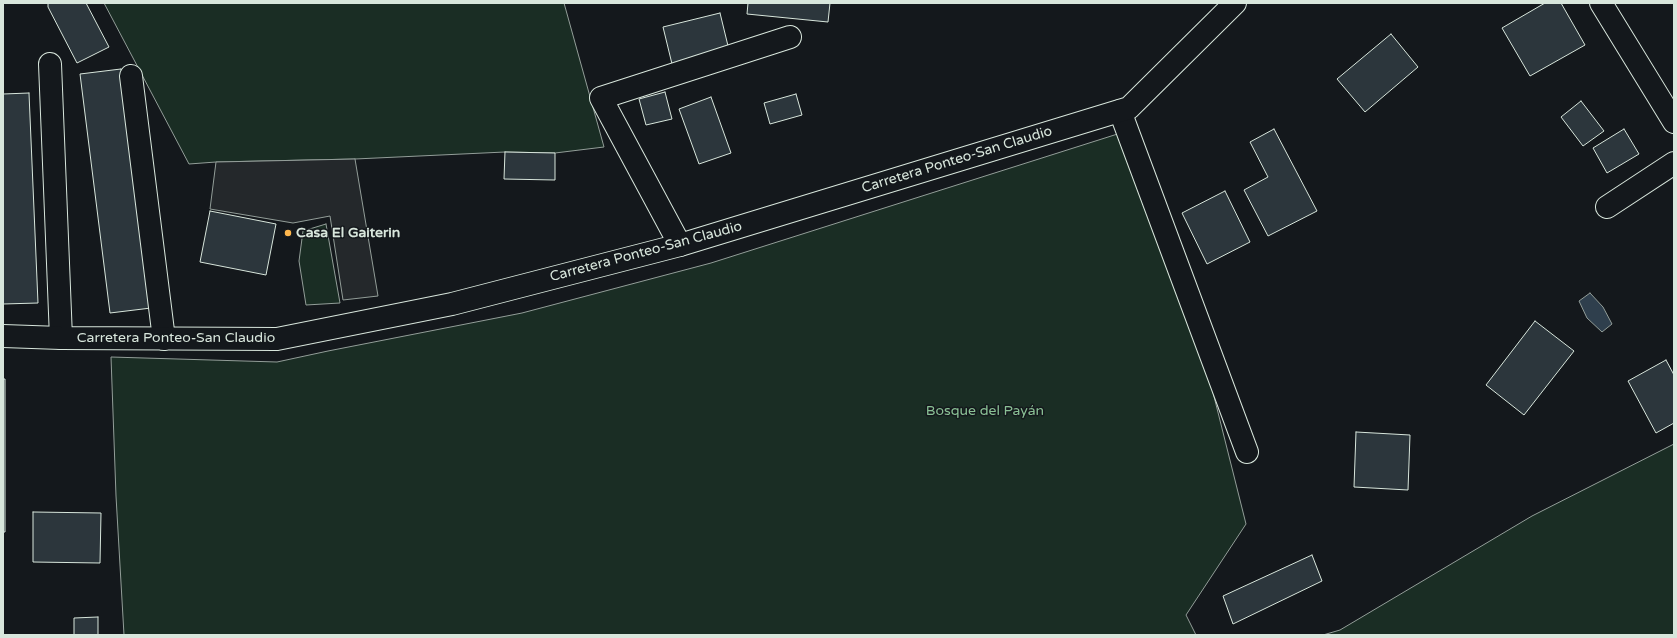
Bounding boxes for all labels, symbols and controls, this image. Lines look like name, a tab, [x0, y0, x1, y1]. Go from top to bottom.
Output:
street label: Carretera Ponteo-San Claudio	[860, 123, 1054, 197]
street label: Carretera Ponteo-San Claudio	[548, 218, 744, 286]
place label: Casa El Gaiterin	[296, 225, 400, 241]
marker: Casa El Gaiterin	[283, 228, 293, 238]
street label: Carretera Ponteo-San Claudio	[77, 330, 275, 346]
park label: Bosque del Payán	[926, 403, 1044, 419]

